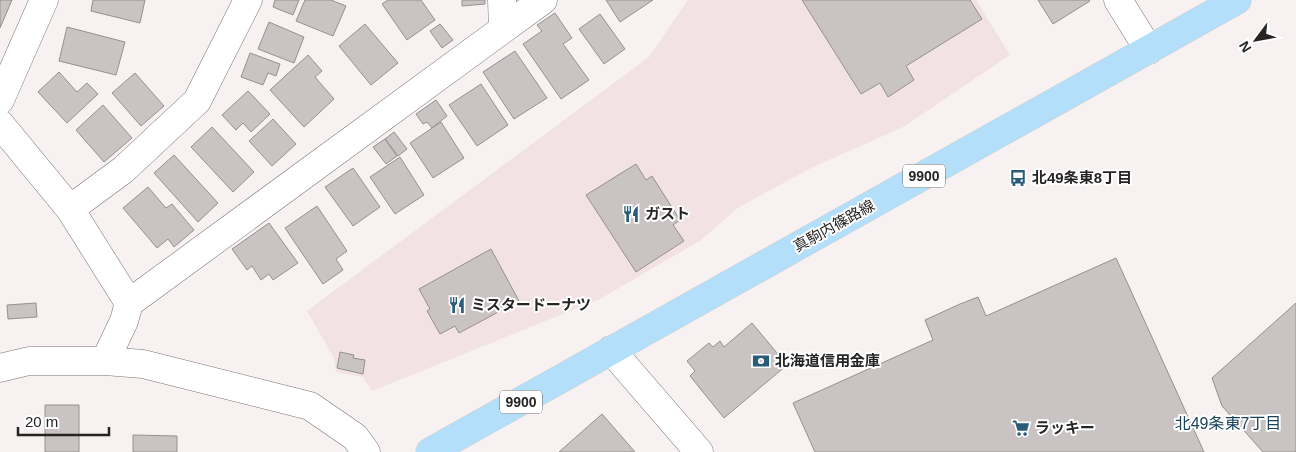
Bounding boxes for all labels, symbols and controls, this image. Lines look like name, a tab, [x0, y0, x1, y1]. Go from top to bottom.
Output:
north arrow	[1231, 15, 1281, 65]
text: N	[1236, 38, 1254, 55]
road number: 9900	[903, 165, 945, 188]
bus stop icon: 北49条東8丁目	[1008, 168, 1028, 188]
place label: 北49条東8丁目	[1032, 169, 1132, 186]
street label: 真駒内篠路線	[790, 196, 877, 255]
restaurant icon: ガスト	[621, 204, 641, 224]
place label: ガスト	[645, 205, 690, 222]
restaurant icon: ミスタードーナツ	[447, 295, 467, 315]
place label: ミスタードーナツ	[471, 296, 591, 313]
bank icon: 北海道信用金庫	[751, 351, 771, 371]
place label: 北海道信用金庫	[775, 352, 880, 369]
road number: 9900	[500, 391, 542, 414]
scale bar	[18, 404, 109, 436]
text: 20 m	[25, 413, 58, 430]
district label: 北49条東7丁目	[1175, 415, 1281, 432]
supermarket icon: ラッキー	[1011, 418, 1031, 438]
place label: ラッキー	[1035, 419, 1095, 436]

